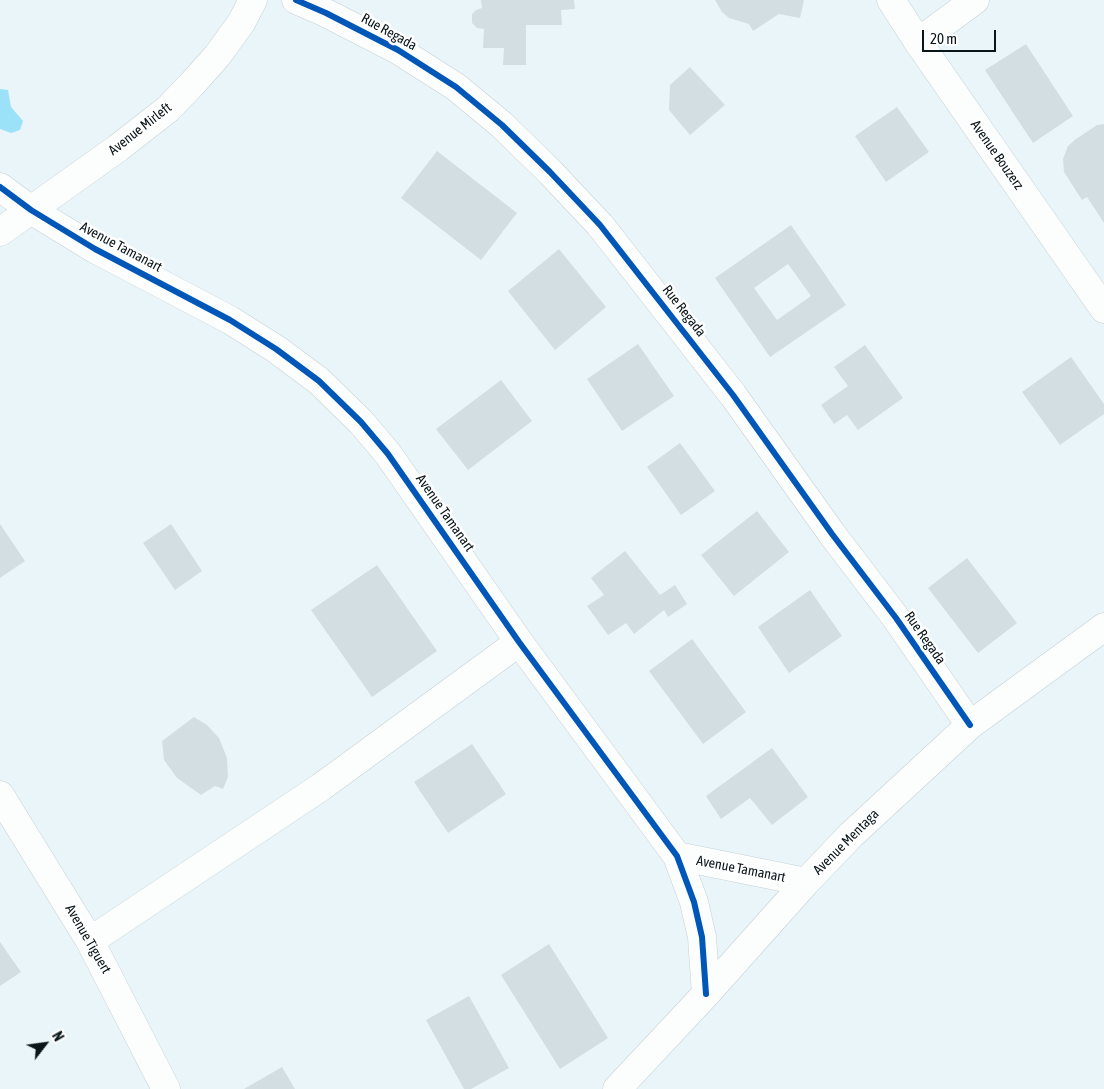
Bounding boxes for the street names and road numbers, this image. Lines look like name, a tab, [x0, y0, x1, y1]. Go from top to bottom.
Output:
street label: Rue Regada	[358, 10, 420, 54]
street label: Avenue Mirleft	[105, 99, 175, 159]
street label: Avenue Bouzerz	[967, 117, 1027, 193]
street label: Avenue Tamanart	[77, 218, 165, 276]
street label: Rue Regada	[659, 282, 709, 340]
street label: Avenue Tamanart	[412, 471, 478, 555]
street label: Rue Regada	[901, 608, 949, 668]
street label: Avenue Mentaga	[810, 806, 882, 878]
street label: Avenue Tamanart	[695, 852, 787, 886]
street label: Avenue Tiguert	[61, 901, 115, 977]

